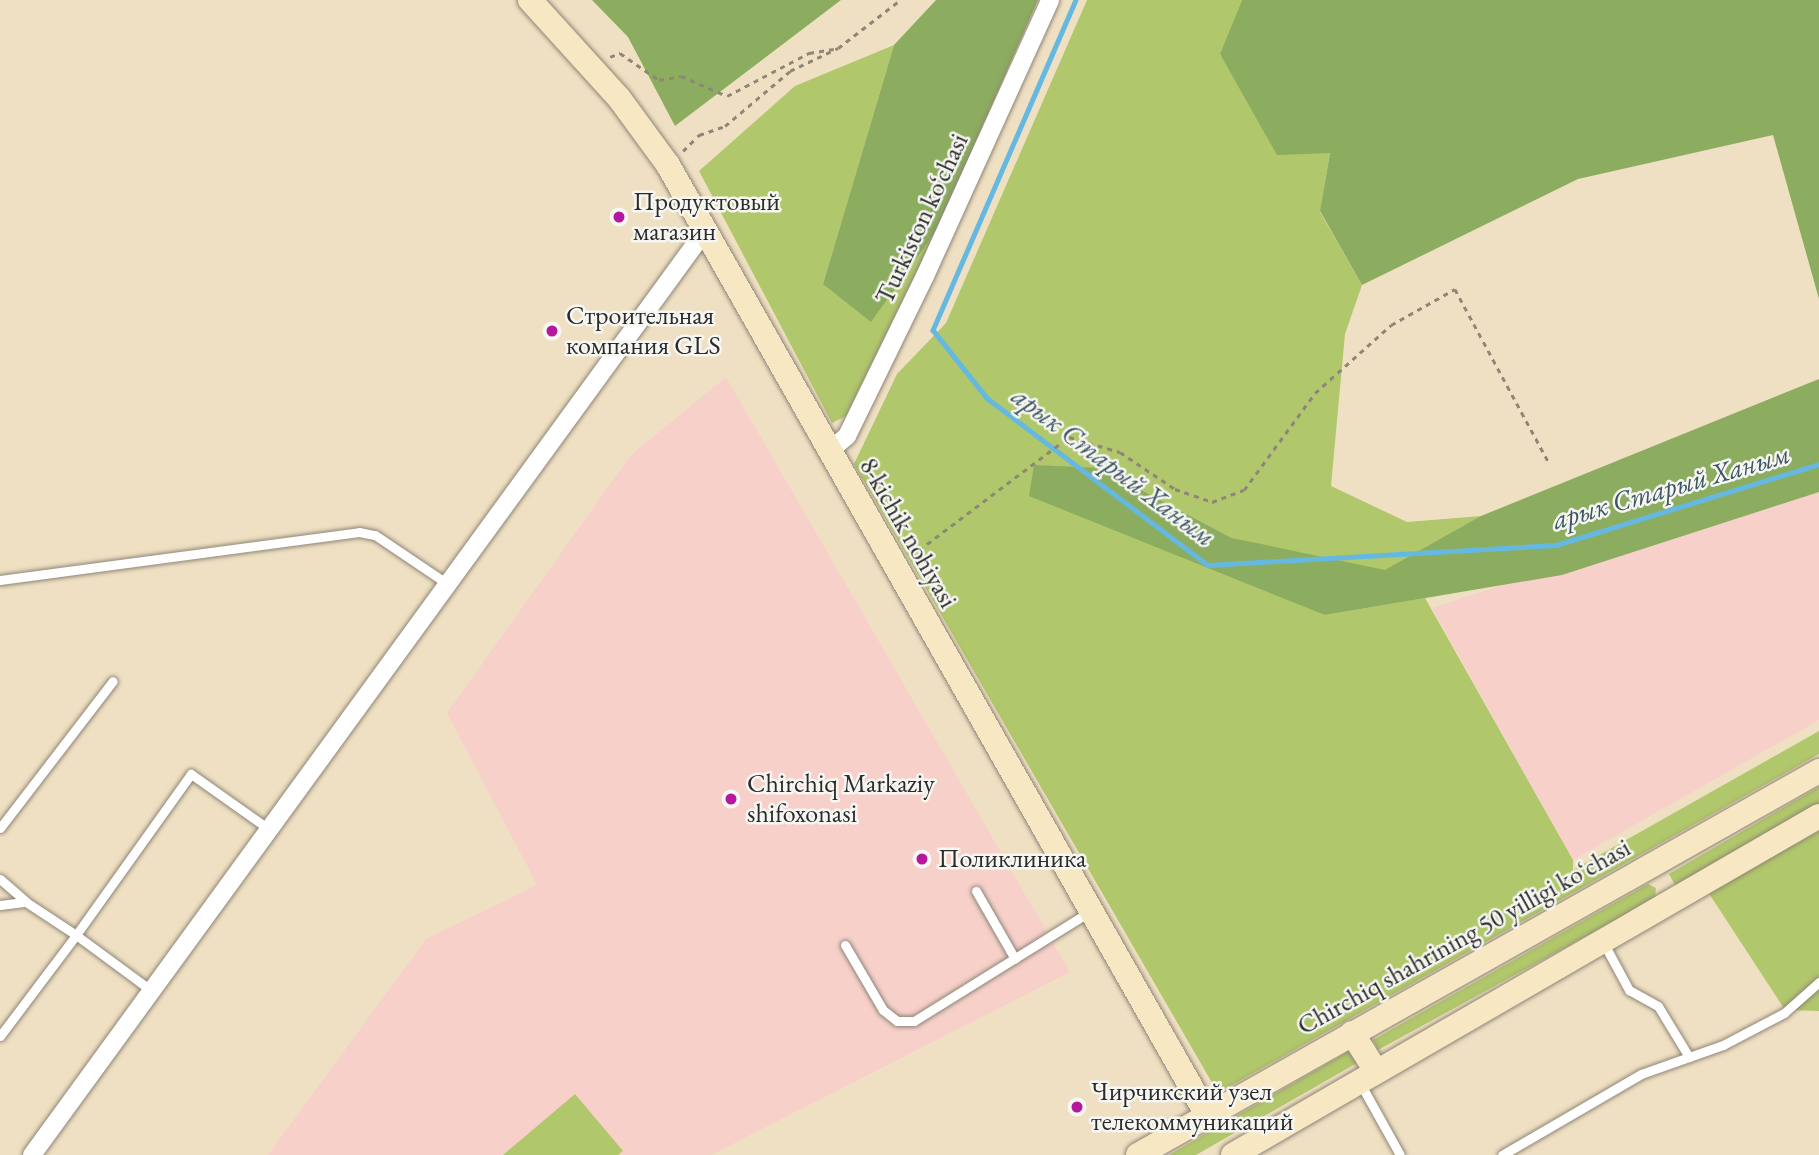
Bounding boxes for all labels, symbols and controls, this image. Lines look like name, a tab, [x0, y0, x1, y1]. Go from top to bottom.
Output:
street label: Turkiston ko‘chasi	[869, 129, 975, 309]
place label: Продуктовый магазин	[633, 186, 780, 248]
marker: Продуктовый магазин	[611, 209, 627, 225]
place label: Строительная компания GLS	[566, 300, 721, 362]
marker: Строительная компания GLS	[544, 323, 560, 339]
water label: арык Старый Ханым	[1006, 379, 1222, 553]
water label: арык Старый Ханым	[1548, 436, 1794, 536]
street label: 8-kichik nohiyasi	[852, 452, 964, 614]
place label: Chirchiq Markaziy shifoxonasi	[747, 768, 935, 830]
marker: Chirchiq Markaziy shifoxonasi	[721, 789, 741, 809]
street label: Chirchiq shahrining 50 yilligi koʻchasi	[1292, 832, 1636, 1042]
place label: Поликлиника	[938, 843, 1086, 875]
marker: Поликлиника	[912, 849, 932, 869]
place label: Чирчикский узел телекоммуникаций	[1091, 1076, 1293, 1138]
marker: Чирчикский узел телекоммуникаций	[1069, 1099, 1085, 1115]

